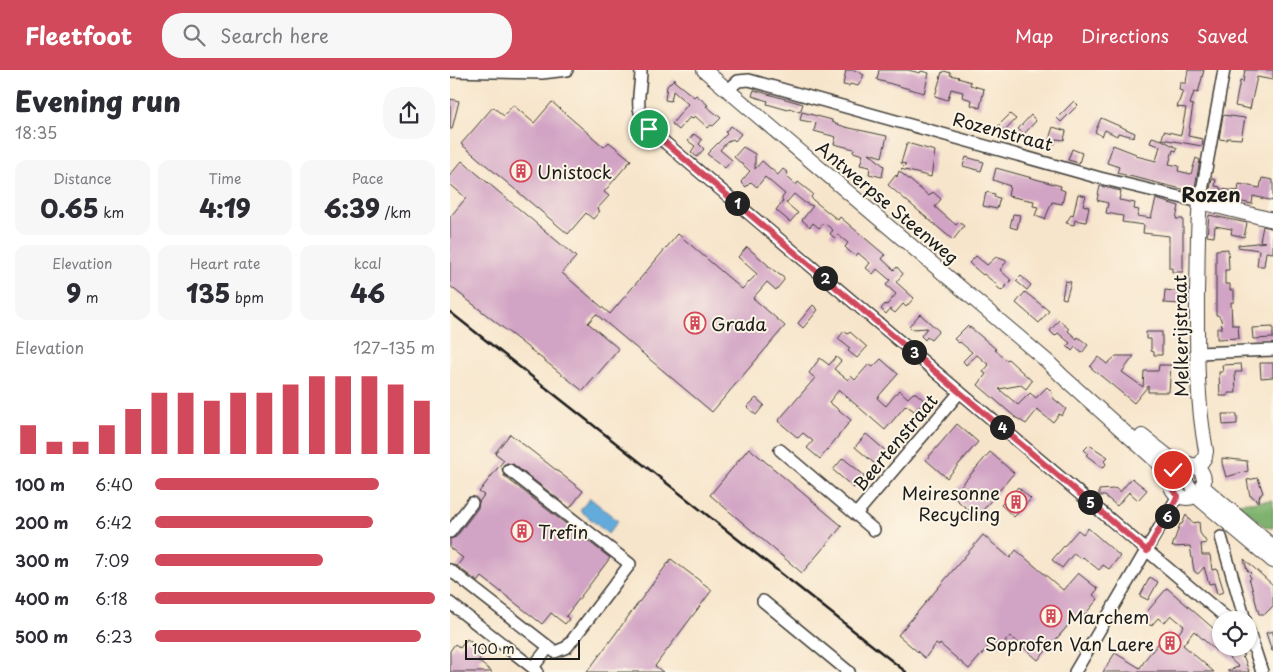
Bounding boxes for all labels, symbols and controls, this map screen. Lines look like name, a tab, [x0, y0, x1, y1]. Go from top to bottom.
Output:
search box	[162, 13, 512, 58]
text: Fleetfoot	[25, 17, 132, 53]
icon: search	[180, 21, 208, 49]
text: Search here	[220, 21, 329, 49]
text: Map	[1015, 22, 1053, 49]
text: Directions	[1081, 22, 1169, 49]
text: Saved	[1197, 22, 1248, 49]
text: Evening run	[15, 79, 181, 122]
button: share	[383, 87, 435, 139]
street label: Rozenstraat	[950, 105, 1056, 157]
pin	[628, 108, 670, 150]
icon: arrive	[635, 115, 663, 143]
text: 18:35	[15, 120, 57, 144]
street label: Antwerpse Steenweg	[811, 134, 965, 270]
place label: Unistock	[537, 158, 612, 185]
building icon: Unistock	[509, 159, 533, 183]
text: Distance	[53, 168, 112, 189]
text: Time	[208, 168, 242, 189]
text: Pace	[352, 168, 383, 189]
district label: Rozen	[1181, 179, 1241, 209]
text: 0.65	[40, 189, 99, 227]
text: 4:19	[199, 189, 251, 227]
text: 6:39	[324, 189, 380, 227]
pin: 1	[724, 190, 750, 216]
text: 1	[734, 193, 741, 214]
text: km	[99, 202, 124, 223]
text: /km	[380, 202, 411, 223]
text: Elevation	[52, 253, 113, 274]
text: Heart rate	[190, 253, 260, 274]
text: kcal	[354, 253, 382, 274]
pin: 2	[812, 266, 838, 290]
text: 2	[821, 268, 830, 289]
text: 9	[66, 274, 81, 312]
text: 135	[186, 274, 230, 312]
text: 46	[350, 274, 385, 312]
street label: Melkerijstraat	[1165, 275, 1195, 397]
text: m	[81, 287, 98, 308]
text: bpm	[230, 287, 264, 308]
place label: Grada	[711, 310, 767, 337]
building icon: Grada	[683, 311, 707, 335]
text: Elevation	[15, 335, 84, 359]
text: 127–135 m	[353, 335, 435, 359]
pin: 3	[902, 340, 926, 364]
text: 3	[910, 342, 919, 363]
street label: Beertenstraat	[846, 388, 944, 496]
pin: 4	[990, 414, 1014, 440]
text: 4	[998, 417, 1007, 438]
pin	[1152, 449, 1194, 491]
icon: check	[1159, 456, 1187, 484]
text: 100 m	[15, 472, 65, 496]
text: 6:40	[95, 472, 133, 496]
place label: Meiresonne Recycling	[902, 479, 1000, 527]
building icon: Meiresonne Recycling	[1004, 490, 1028, 514]
pin: 5	[1078, 490, 1102, 514]
text: 5	[1086, 492, 1095, 513]
pin: 6	[1154, 504, 1180, 528]
text: 6	[1163, 506, 1172, 527]
text: 200 m	[15, 510, 69, 534]
text: 6:42	[95, 510, 132, 534]
place label: Trefin	[538, 518, 588, 545]
building icon: Trefin	[510, 519, 534, 543]
text: 300 m	[15, 548, 69, 572]
text: 7:09	[95, 548, 129, 572]
text: 400 m	[15, 586, 69, 610]
text: 6:18	[95, 586, 128, 610]
place label: Marchem	[1067, 603, 1149, 630]
building icon: Marchem	[1039, 604, 1063, 628]
map controls	[1212, 611, 1257, 656]
button: locate	[1212, 611, 1257, 656]
text: 500 m	[15, 624, 68, 648]
text: 6:23	[95, 624, 132, 648]
place label: Soprofen Van Laere	[985, 630, 1154, 657]
building icon: Soprofen Van Laere	[1158, 631, 1182, 655]
scale bar	[465, 637, 580, 660]
text: 100 m	[472, 638, 515, 659]

